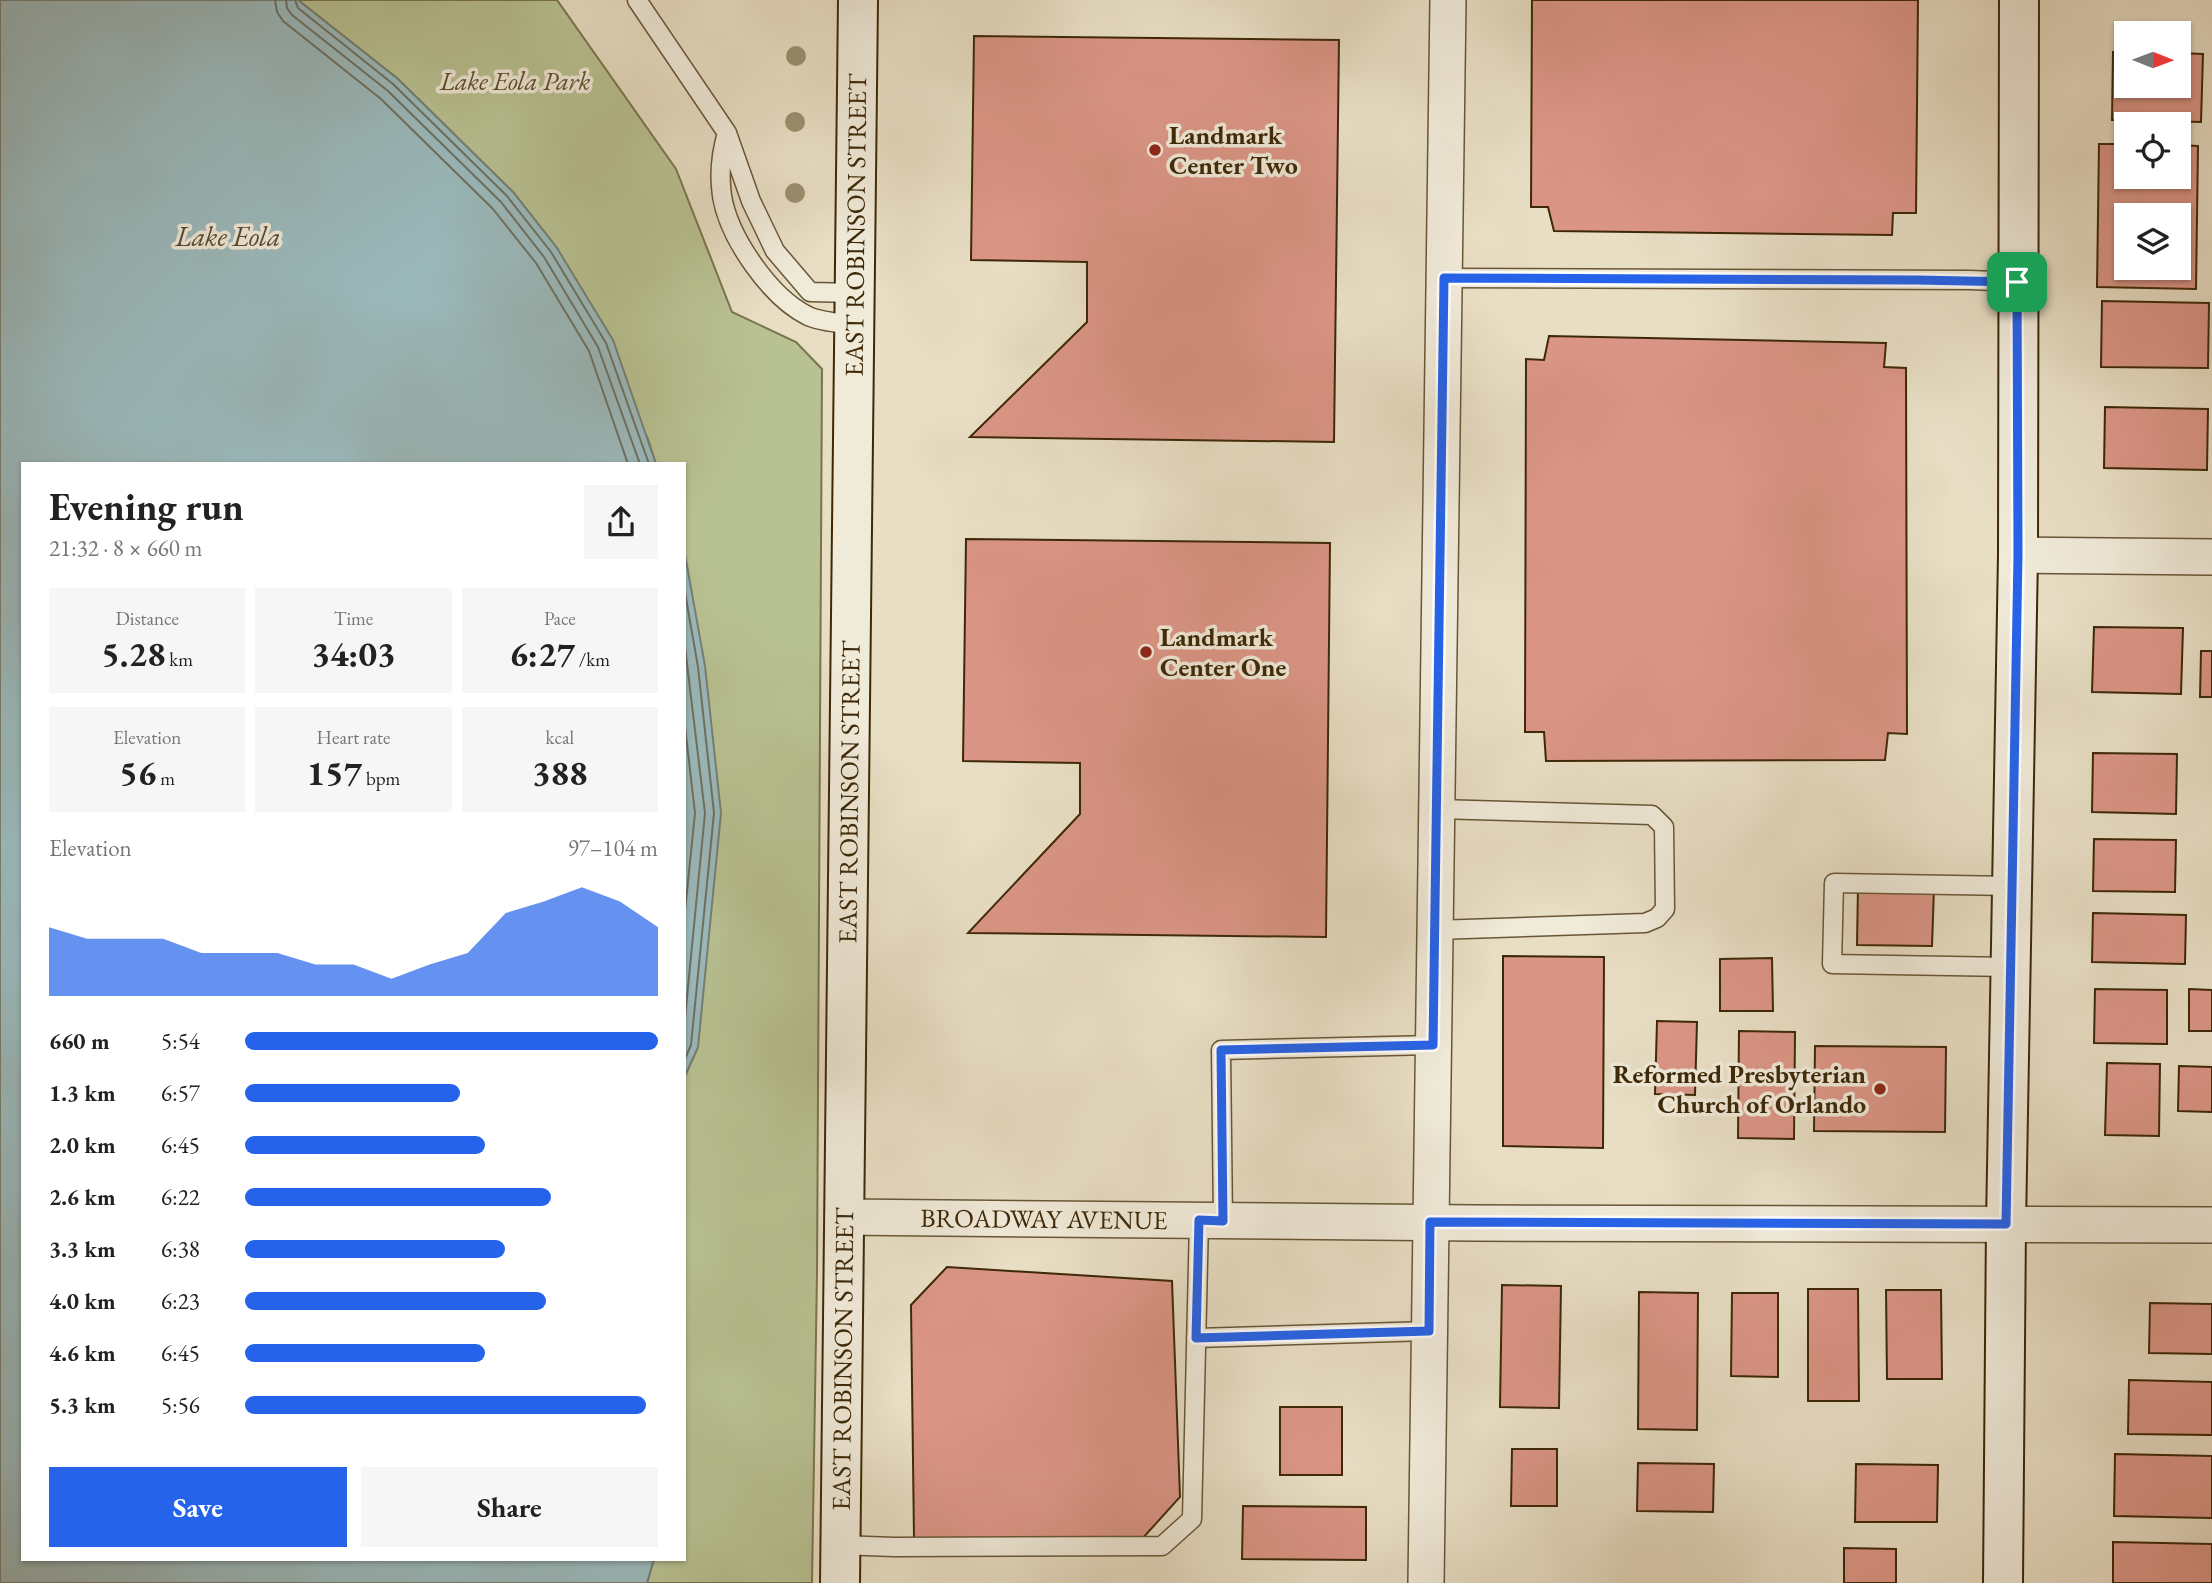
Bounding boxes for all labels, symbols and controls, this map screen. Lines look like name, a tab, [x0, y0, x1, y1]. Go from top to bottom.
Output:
north arrow	[2114, 21, 2191, 98]
map controls	[2114, 21, 2191, 280]
park label: Lake Eola Park	[439, 64, 590, 98]
street label: EAST ROBINSON STREET	[837, 73, 874, 377]
button: locate	[2114, 112, 2191, 189]
place label: Landmark Center Two	[1169, 118, 1298, 182]
marker: Landmark Center Two	[1147, 142, 1163, 158]
button: layers	[2114, 203, 2191, 280]
water label: Lake Eola	[174, 218, 281, 254]
pin	[1987, 252, 2047, 312]
icon: arrive	[1998, 263, 2036, 301]
text: Evening run	[49, 482, 244, 531]
button: share	[584, 485, 658, 559]
text: 21:32 · 8 × 660 m	[49, 533, 202, 563]
text: Distance	[115, 606, 179, 631]
text: Time	[334, 606, 373, 631]
text: Pace	[544, 606, 576, 631]
place label: Landmark Center One	[1160, 620, 1287, 684]
text: 5.28	[101, 631, 166, 676]
text: 34:03	[312, 631, 395, 676]
text: 6:27	[510, 631, 575, 676]
street label: EAST ROBINSON STREET	[830, 640, 868, 944]
marker: Landmark Center One	[1138, 644, 1154, 660]
text: km	[166, 647, 193, 672]
text: /km	[575, 647, 610, 672]
text: Elevation	[113, 725, 181, 750]
text: Heart rate	[317, 725, 390, 750]
text: kcal	[546, 725, 574, 750]
text: 56	[119, 750, 156, 795]
text: 157	[307, 750, 362, 795]
text: 388	[532, 750, 588, 795]
text: m	[156, 766, 175, 791]
text: bpm	[362, 766, 400, 791]
text: Elevation	[49, 833, 132, 863]
text: 97–104 m	[568, 833, 658, 863]
text: 660 m	[49, 1026, 110, 1056]
text: 5:54	[161, 1026, 200, 1056]
place label: Reformed Presbyterian Church of Orlando	[1613, 1057, 1866, 1121]
text: 1.3 km	[49, 1078, 116, 1108]
text: 6:57	[161, 1078, 200, 1108]
marker: Reformed Presbyterian Church of Orlando	[1872, 1081, 1888, 1097]
text: 2.0 km	[49, 1130, 116, 1160]
text: 6:45	[161, 1130, 200, 1160]
text: 2.6 km	[49, 1182, 116, 1212]
text: 6:22	[161, 1182, 200, 1212]
street label: BROADWAY AVENUE	[920, 1201, 1168, 1237]
street label: EAST ROBINSON STREET	[824, 1207, 861, 1511]
text: 3.3 km	[49, 1234, 116, 1264]
text: 6:38	[161, 1234, 200, 1264]
text: 4.0 km	[49, 1286, 116, 1316]
text: 6:23	[161, 1286, 200, 1316]
text: 4.6 km	[49, 1338, 116, 1368]
text: 6:45	[161, 1338, 200, 1368]
text: 5.3 km	[49, 1390, 116, 1420]
text: 5:56	[161, 1390, 200, 1420]
button: Save	[49, 1467, 347, 1547]
button: Share	[361, 1467, 658, 1547]

